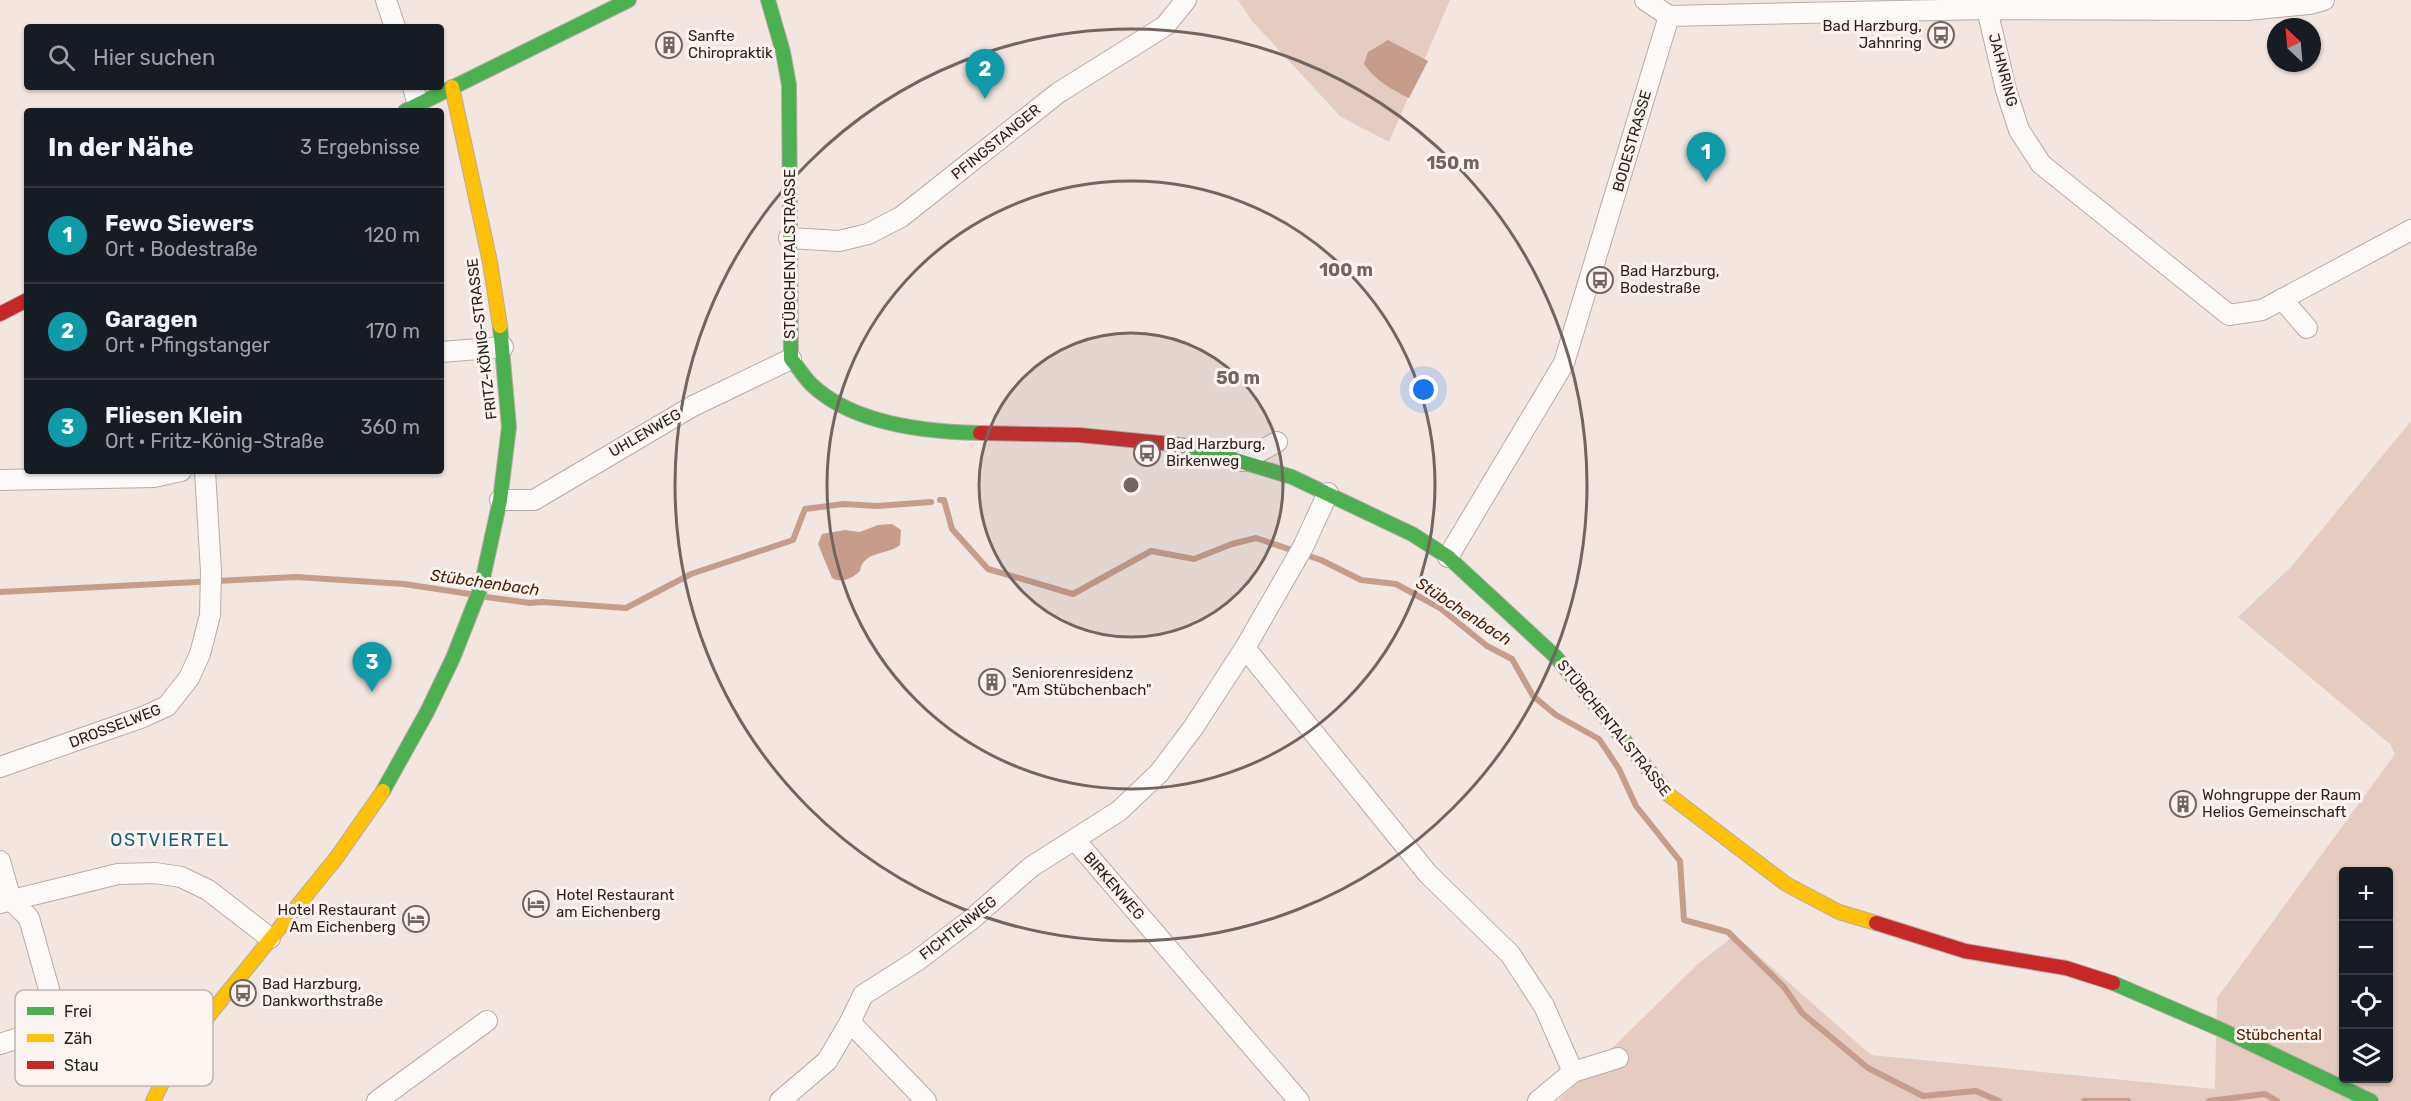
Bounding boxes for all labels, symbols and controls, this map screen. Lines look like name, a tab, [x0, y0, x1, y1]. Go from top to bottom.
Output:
place label: Bad Harzburg, Jahnring	[1823, 17, 1922, 52]
north arrow	[2267, 18, 2321, 72]
bus stop icon: Bad Harzburg, Jahnring	[1926, 20, 1956, 50]
search box	[24, 24, 444, 90]
place label: Sanfte Chiropraktik	[688, 27, 773, 62]
building icon: Sanfte Chiropraktik	[654, 30, 684, 60]
street label: JAHNRING	[1985, 31, 2021, 109]
icon: search	[45, 41, 78, 74]
text: Hier suchen	[93, 44, 215, 71]
pin: 2	[966, 50, 1004, 99]
street label: BODESTRASSE	[1609, 88, 1655, 194]
street label: PFINGSTANGER	[948, 100, 1044, 183]
text: In der Nähe	[48, 132, 194, 163]
pin: 1	[1686, 132, 1726, 182]
text: 3 Ergebnisse	[300, 135, 420, 159]
text: 150 m	[1426, 152, 1480, 174]
street label: STÜBCHENTALSTRASSE	[781, 169, 799, 339]
text: Fewo Siewers	[105, 210, 254, 237]
text: 1	[63, 223, 72, 247]
text: 120 m	[364, 223, 420, 247]
text: Ort · Bodestraße	[105, 237, 258, 261]
street label: FRITZ-KÖNIG-STRASSE	[463, 257, 501, 421]
text: 100 m	[1319, 259, 1373, 281]
place label: Bad Harzburg, Bodestraße	[1620, 262, 1719, 297]
bus stop icon: Bad Harzburg, Bodestraße	[1585, 265, 1615, 295]
text: Garagen	[105, 306, 198, 333]
text: 2	[61, 319, 74, 343]
text: 170 m	[366, 319, 420, 343]
text: Ort · Pfingstanger	[105, 333, 270, 357]
text: 50 m	[1216, 367, 1260, 389]
your location	[1409, 375, 1438, 404]
text: Fliesen Klein	[105, 402, 243, 429]
street label: UHLENWEG	[606, 405, 684, 461]
text: 3	[61, 415, 74, 439]
text: 360 m	[361, 415, 420, 439]
text: Ort · Fritz-König-Straße	[105, 429, 324, 453]
place label: Bad Harzburg, Birkenweg	[1166, 435, 1265, 470]
bus stop icon: Bad Harzburg, Birkenweg	[1132, 438, 1162, 468]
centre of rings	[1121, 475, 1141, 495]
water label: Stübchenbach	[429, 565, 541, 600]
water label: Stübchenbach	[1412, 574, 1515, 649]
pin: 3	[352, 642, 392, 692]
street label: STÜBCHENTALSTRASSE	[1553, 656, 1675, 800]
place label: Seniorenresidenz "Am Stübchenbach"	[1012, 664, 1152, 699]
building icon: Seniorenresidenz "Am Stübchenbach"	[977, 667, 1007, 697]
street label: DROSSELWEG	[66, 700, 164, 752]
place label: Wohngruppe der Raum Helios Gemeinschaft	[2202, 786, 2361, 821]
building icon: Wohngruppe der Raum Helios Gemeinschaft	[2168, 789, 2198, 819]
district label: OSTVIERTEL	[110, 829, 230, 851]
street label: BIRKENWEG	[1080, 849, 1148, 923]
map controls	[2339, 867, 2393, 1083]
button: +	[2339, 867, 2393, 921]
place label: Hotel Restaurant am Eichenberg	[556, 886, 675, 921]
hotel icon: Hotel Restaurant am Eichenberg	[521, 889, 551, 919]
street label: FICHTENWEG	[916, 892, 1000, 964]
place label: Hotel Restaurant Am Eichenberg	[278, 901, 396, 936]
hotel icon: Hotel Restaurant Am Eichenberg	[401, 904, 431, 934]
button: −	[2339, 921, 2393, 975]
place label: Bad Harzburg, Dankworthstraße	[262, 975, 383, 1010]
button: locate	[2339, 975, 2393, 1029]
bus stop icon: Bad Harzburg, Dankworthstraße	[228, 978, 258, 1008]
legend	[15, 990, 213, 1086]
text: Frei	[64, 1002, 92, 1021]
park label: Stübchental	[2236, 1026, 2322, 1044]
text: Zäh	[64, 1029, 92, 1048]
button: layers	[2339, 1029, 2393, 1083]
text: Stau	[64, 1056, 99, 1075]

